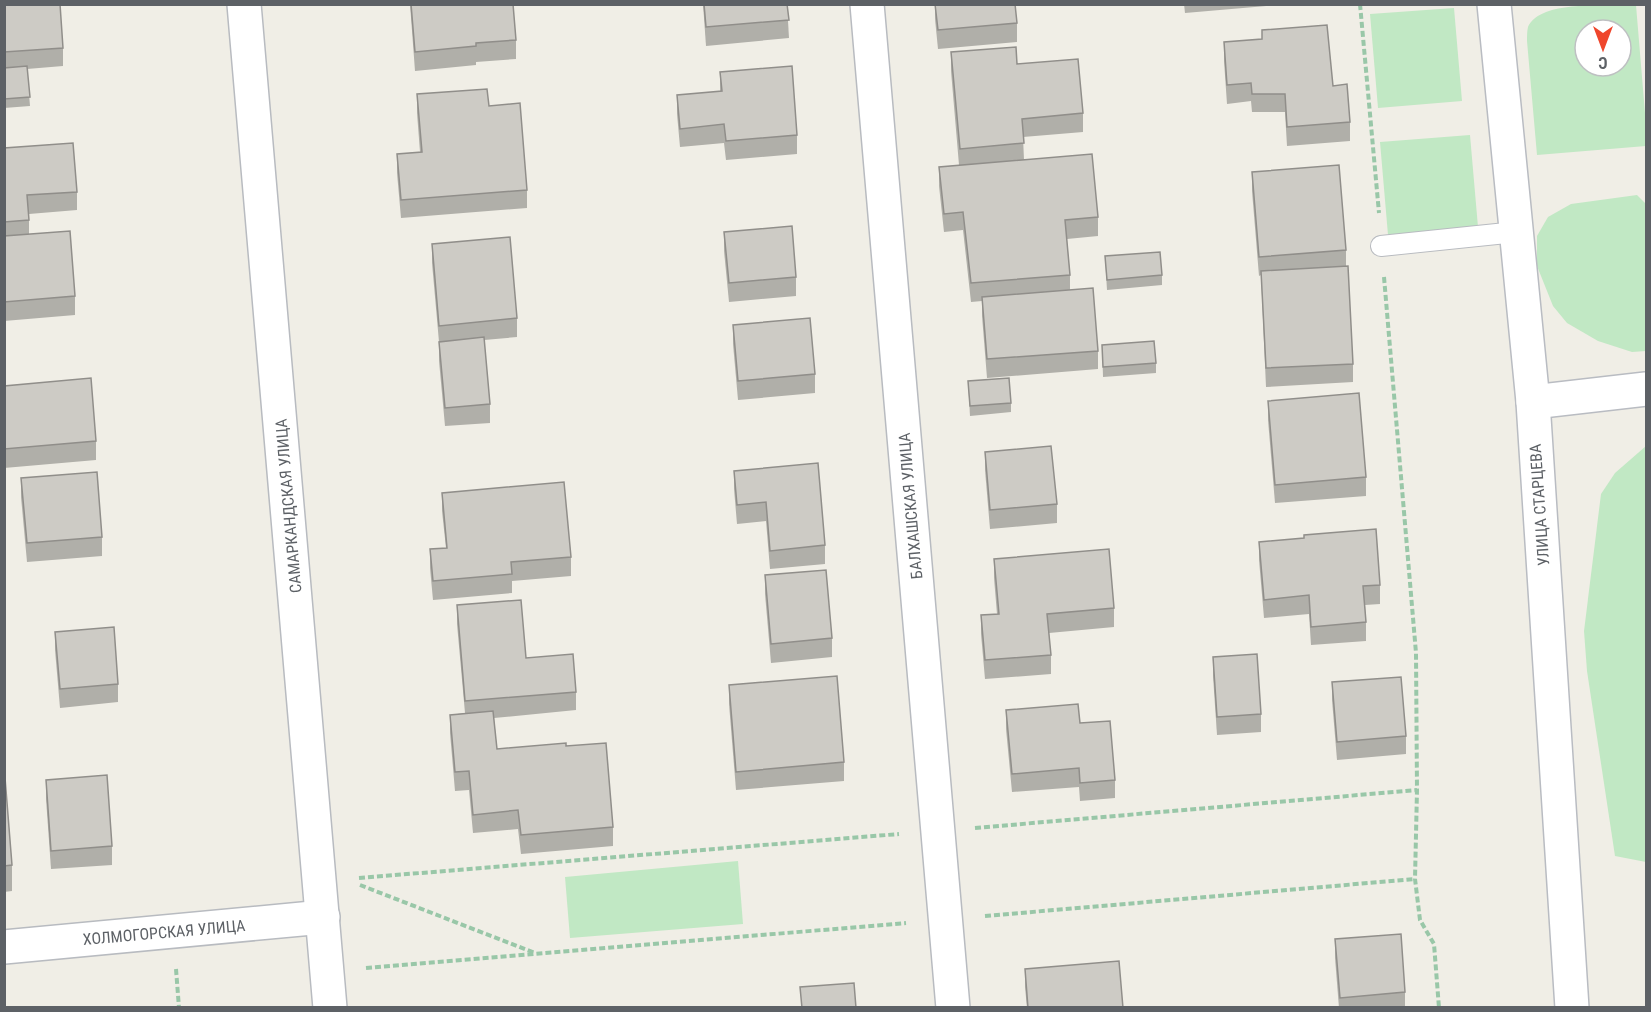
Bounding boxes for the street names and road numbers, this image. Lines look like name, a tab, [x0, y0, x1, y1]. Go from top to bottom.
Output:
street label: САМАРКАНДСКАЯ УЛИЦА	[271, 418, 306, 594]
street label: БАЛХАШСКАЯ УЛИЦА	[895, 432, 926, 580]
street label: УЛИЦА СТАРЦЕВА	[1526, 443, 1553, 567]
street label: ХОЛМОГОРСКАЯ УЛИЦА	[82, 916, 246, 949]

